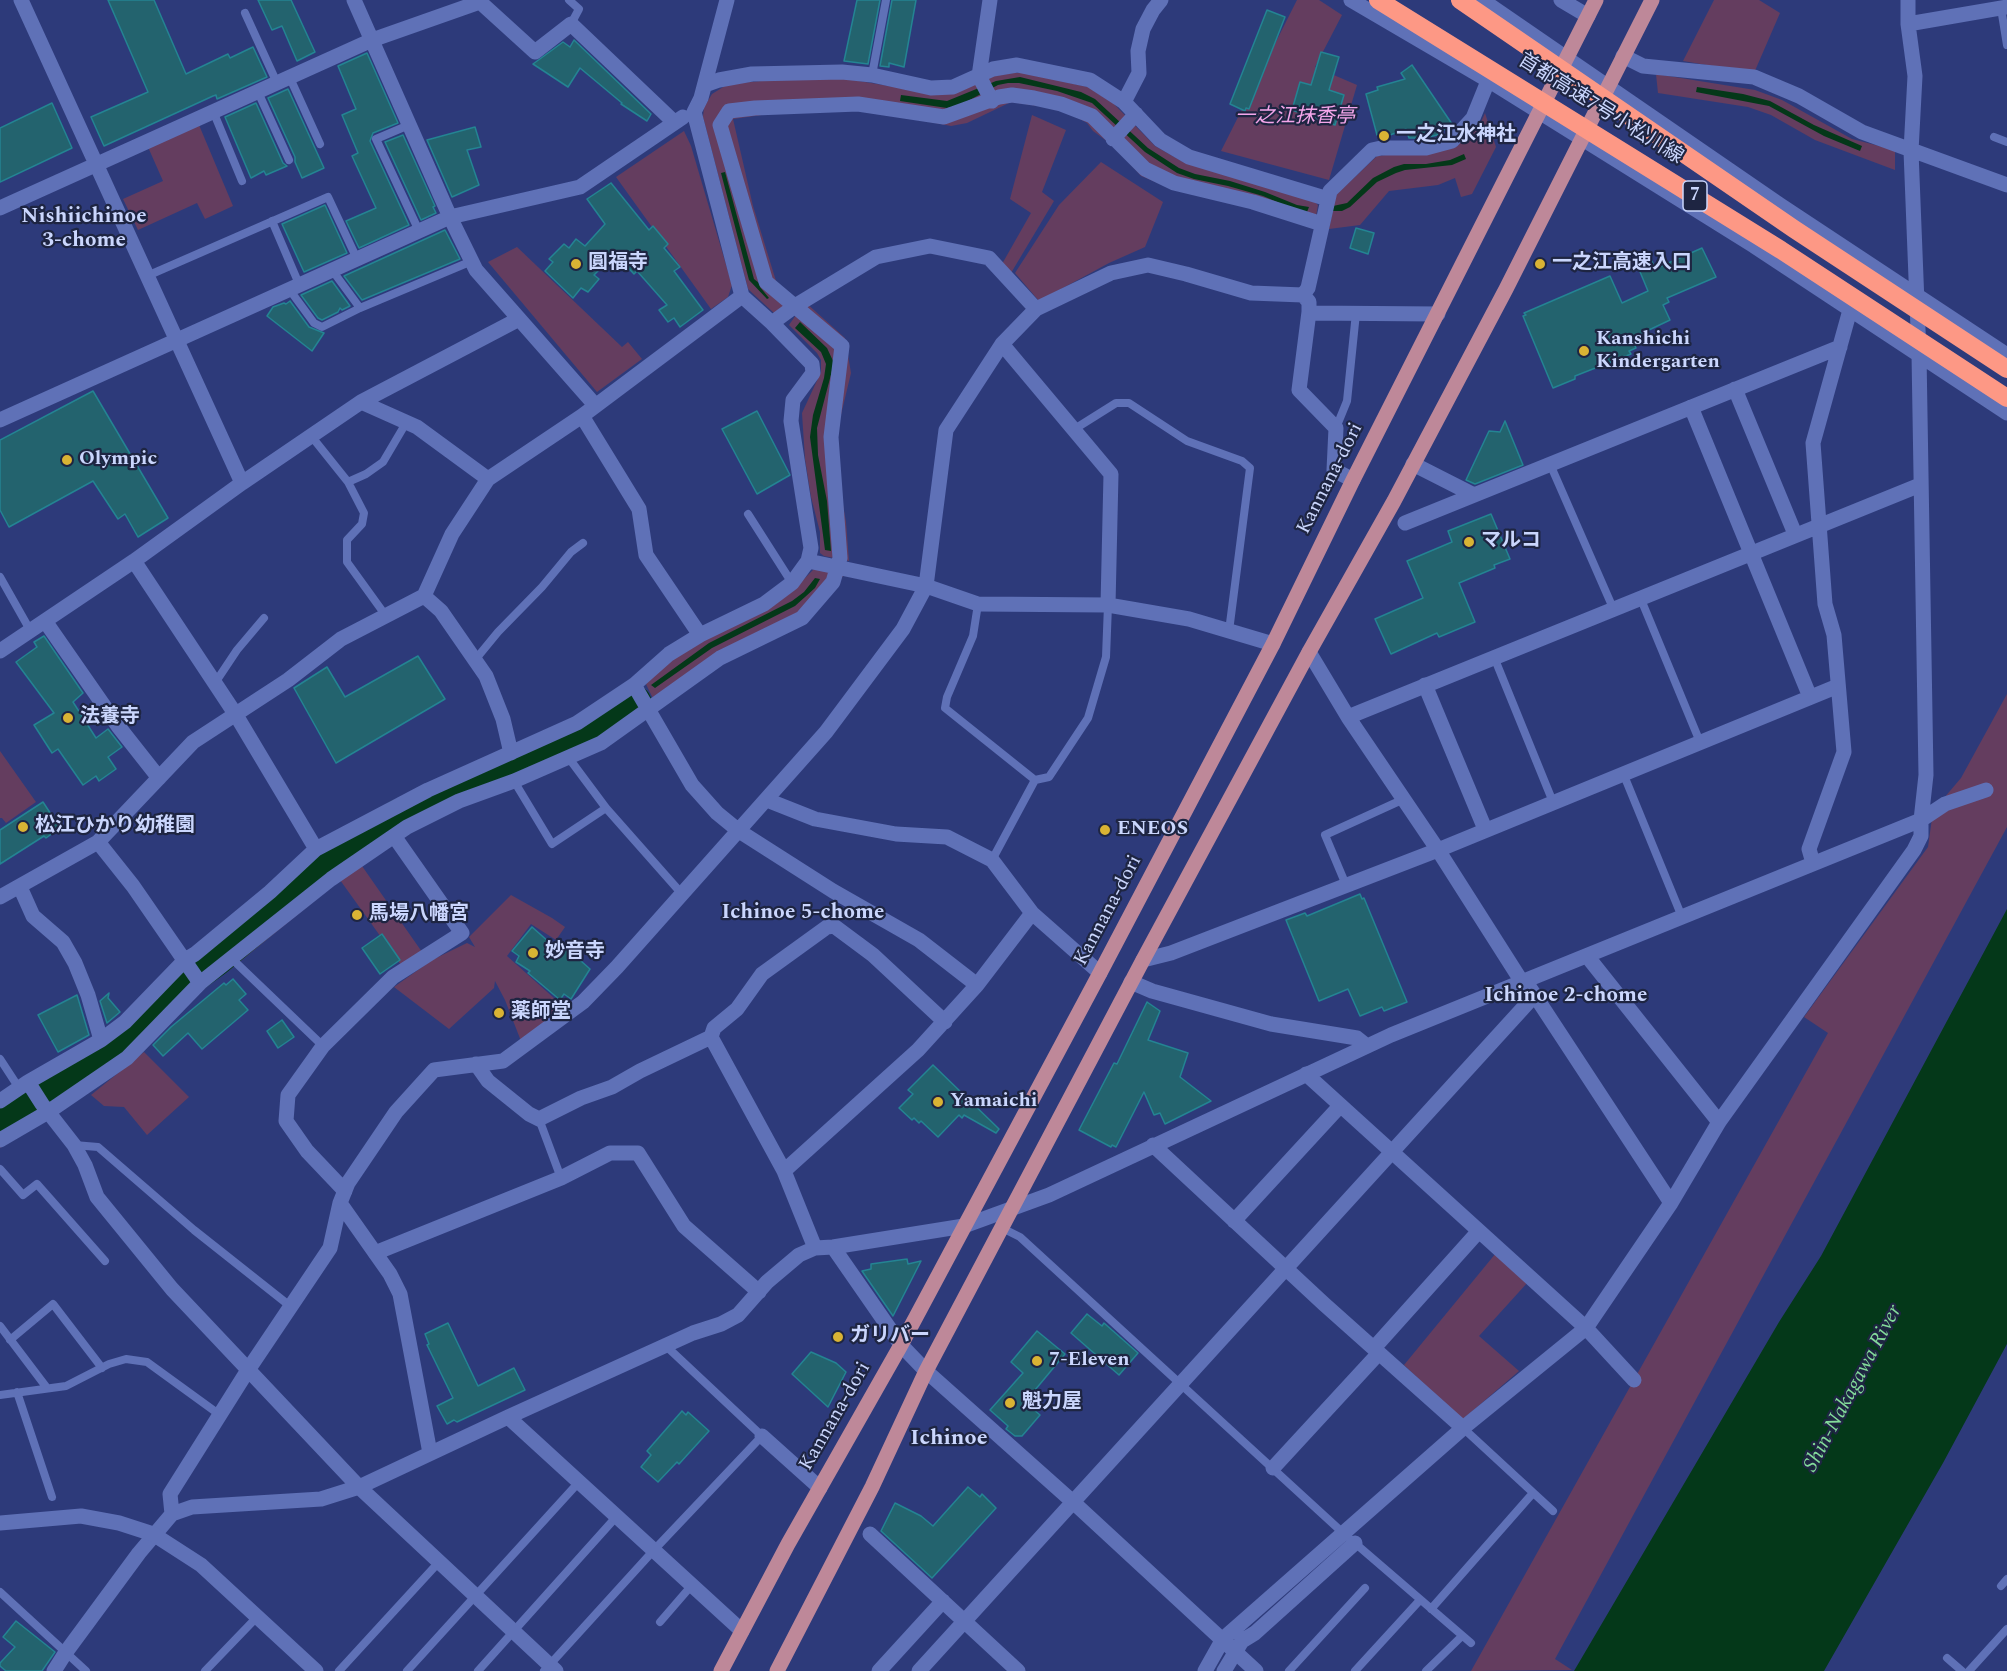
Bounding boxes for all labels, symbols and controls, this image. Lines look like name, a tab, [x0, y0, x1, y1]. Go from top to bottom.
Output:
street label: 首都高速7号小松川線	[1513, 49, 1687, 171]
park label: 一之江抹香亭	[1235, 106, 1355, 130]
place label: 一之江水神社	[1396, 124, 1516, 148]
marker: 一之江水神社	[1377, 129, 1391, 143]
road number: 7	[1683, 181, 1707, 211]
district label: Nishiichinoe 3-chome	[21, 205, 147, 255]
place label: 圓福寺	[588, 252, 648, 276]
place label: 一之江高速入口	[1552, 252, 1692, 276]
marker: 圓福寺	[569, 257, 583, 271]
marker: 一之江高速入口	[1533, 257, 1547, 271]
place label: Kanshichi Kindergarten	[1596, 328, 1720, 375]
marker: Kanshichi Kindergarten	[1577, 344, 1591, 358]
street label: Kannana-dori	[1293, 419, 1369, 539]
place label: Olympic	[79, 448, 157, 472]
marker: Olympic	[60, 453, 74, 467]
place label: マルコ	[1481, 530, 1541, 554]
marker: マルコ	[1462, 535, 1476, 549]
place label: 法養寺	[80, 706, 140, 730]
marker: 法養寺	[61, 711, 75, 725]
place label: 松江ひかり幼稚園	[35, 815, 195, 839]
place label: ENEOS	[1117, 818, 1188, 842]
marker: 松江ひかり幼稚園	[16, 820, 30, 834]
marker: ENEOS	[1098, 823, 1112, 837]
street label: Kannana-dori	[1070, 852, 1148, 970]
district label: Ichinoe 5-chome	[722, 901, 884, 927]
place label: 馬場八幡宮	[369, 903, 469, 927]
marker: 馬場八幡宮	[350, 908, 364, 922]
place label: 妙音寺	[545, 941, 605, 965]
marker: 妙音寺	[526, 946, 540, 960]
district label: Ichinoe 2-chome	[1485, 984, 1647, 1010]
place label: 薬師堂	[511, 1001, 571, 1025]
marker: 薬師堂	[492, 1006, 506, 1020]
place label: Yamaichi	[950, 1090, 1037, 1114]
marker: Yamaichi	[931, 1095, 945, 1109]
water label: Shin-Nakagawa River	[1799, 1301, 1909, 1477]
place label: ガリバー	[850, 1325, 930, 1349]
marker: ガリバー	[831, 1330, 845, 1344]
place label: 7-Eleven	[1049, 1349, 1130, 1373]
marker: 7-Eleven	[1030, 1354, 1044, 1368]
street label: Kannana-dori	[795, 1358, 877, 1476]
place label: 魁力屋	[1022, 1391, 1082, 1415]
marker: 魁力屋	[1003, 1396, 1017, 1410]
district label: Ichinoe	[910, 1427, 988, 1453]

